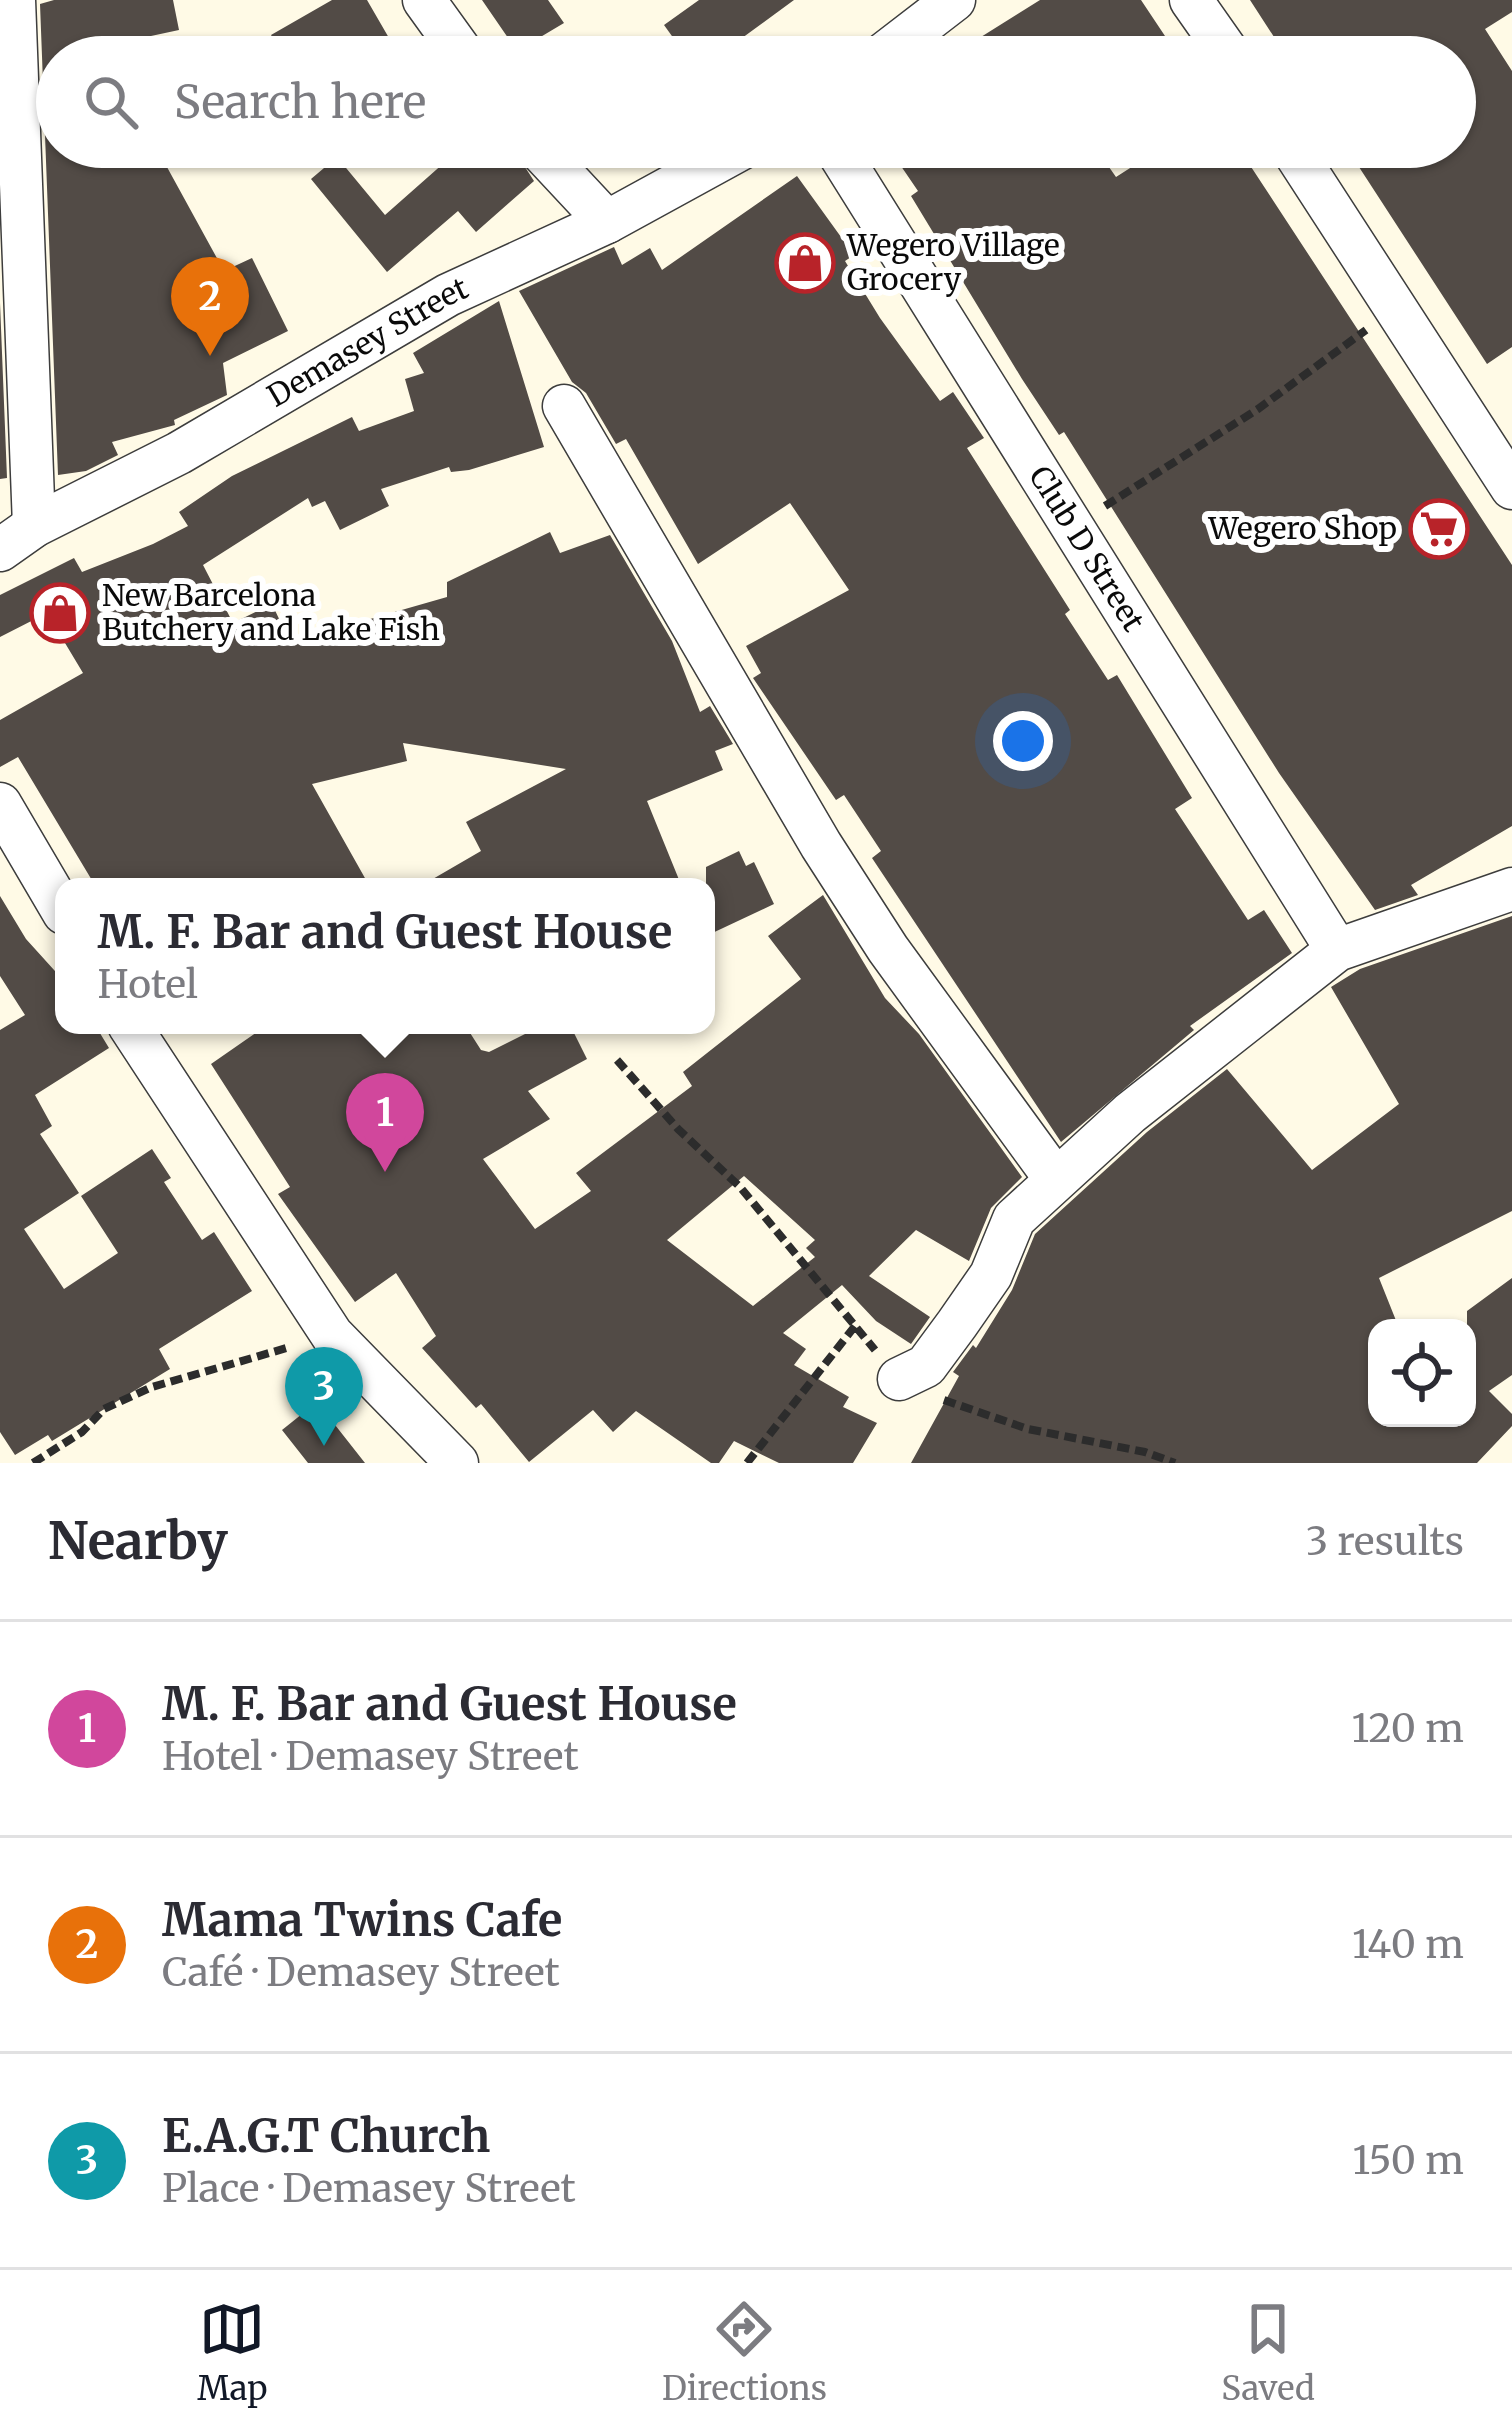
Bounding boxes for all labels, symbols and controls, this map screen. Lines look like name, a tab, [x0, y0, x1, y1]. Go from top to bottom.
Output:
search box	[36, 36, 1476, 168]
icon: search	[78, 69, 144, 135]
text: Search here	[174, 74, 426, 130]
place label: Wegero Village Grocery	[846, 226, 1060, 298]
shop icon: Wegero Village Grocery	[774, 232, 836, 294]
pin: 2	[171, 257, 249, 356]
street label: Demasey Street	[260, 268, 474, 415]
street label: Club D Street	[1021, 459, 1153, 638]
supermarket icon: Wegero Shop	[1408, 498, 1470, 560]
place label: Wegero Shop	[1207, 509, 1397, 547]
place label: New Barcelona Butchery and Lake Fish	[102, 576, 440, 648]
shop icon: New Barcelona Butchery and Lake Fish	[29, 582, 91, 644]
your location	[993, 711, 1053, 771]
popup	[55, 878, 715, 1034]
text: M. F. Bar and Guest House	[98, 904, 672, 960]
text: Hotel	[98, 960, 198, 1009]
pin: 1	[346, 1073, 424, 1172]
map controls	[1368, 1319, 1476, 1427]
button: locate	[1368, 1319, 1476, 1427]
pin: 3	[285, 1347, 363, 1446]
text: Nearby	[48, 1509, 228, 1573]
text: 3 results	[1306, 1517, 1464, 1566]
text: M. F. Bar and Guest House	[162, 1676, 737, 1732]
text: 1	[78, 1704, 96, 1753]
text: 120 m	[1351, 1704, 1464, 1753]
text: Hotel · Demasey Street	[162, 1732, 579, 1781]
text: Mama Twins Cafe	[162, 1892, 562, 1948]
text: 2	[76, 1920, 98, 1969]
text: 140 m	[1352, 1920, 1464, 1969]
text: Café · Demasey Street	[162, 1948, 560, 1997]
text: E.A.G.T Church	[162, 2108, 490, 2164]
text: 3	[76, 2136, 98, 2185]
text: 150 m	[1352, 2136, 1464, 2185]
text: Place · Demasey Street	[162, 2164, 576, 2213]
tab: Map	[197, 2296, 268, 2409]
tab: Directions	[662, 2296, 827, 2409]
tab: Saved	[1221, 2296, 1315, 2409]

